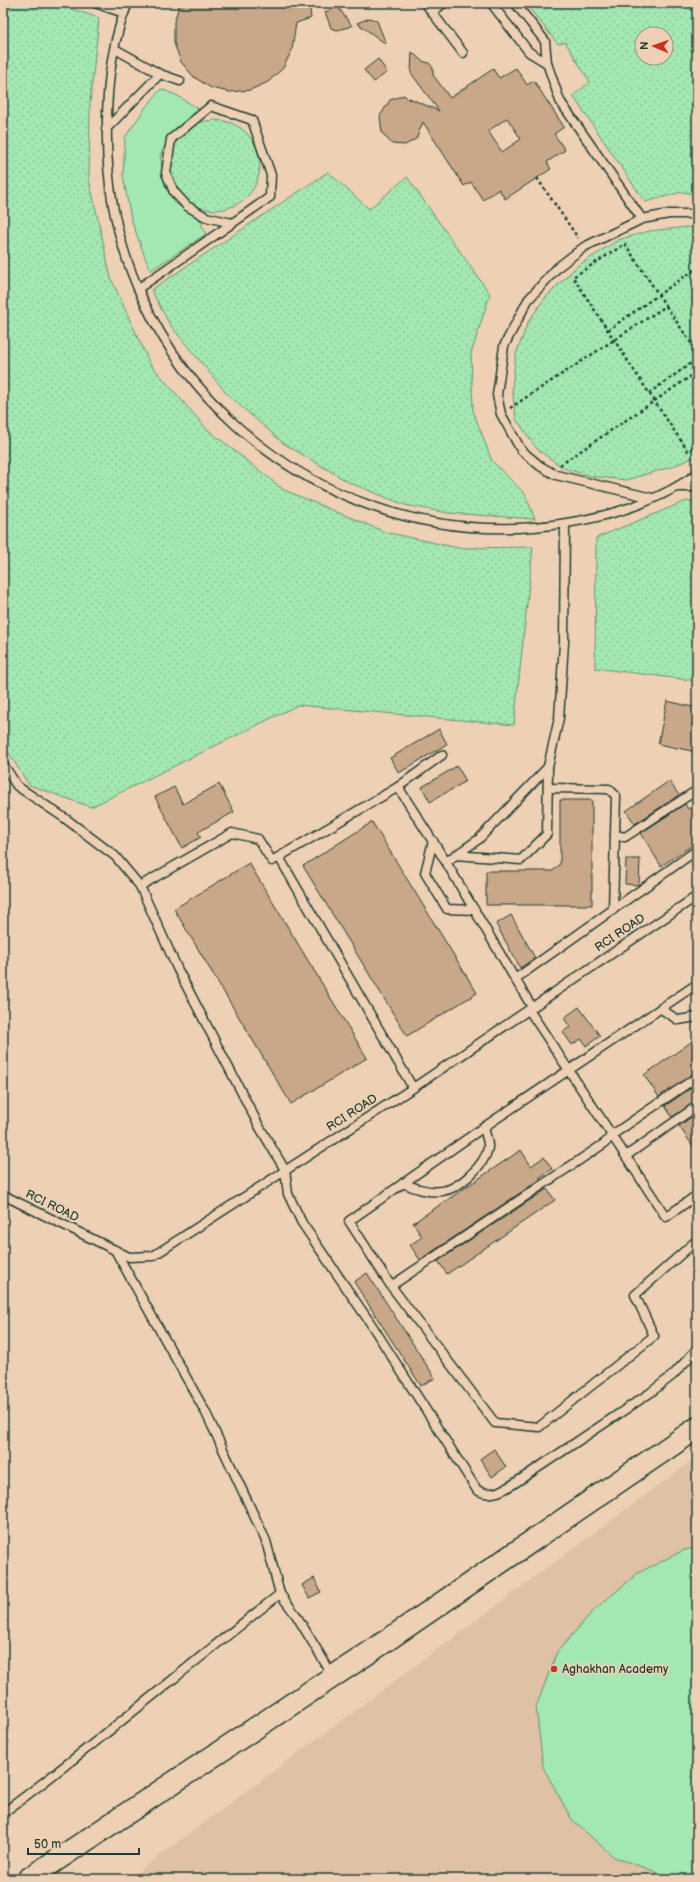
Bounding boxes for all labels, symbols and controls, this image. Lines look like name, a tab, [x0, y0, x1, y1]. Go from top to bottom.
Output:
north arrow	[634, 26, 674, 66]
text: N	[638, 41, 651, 50]
street label: RCI ROAD	[592, 911, 648, 955]
street label: RCI ROAD	[324, 1091, 380, 1135]
street label: RCI ROAD	[23, 1187, 81, 1225]
place label: Aghakhan Academy	[562, 1662, 669, 1677]
marker: Aghakhan Academy	[549, 1664, 559, 1674]
scale bar	[28, 1830, 139, 1856]
text: 50 m	[34, 1837, 61, 1852]

